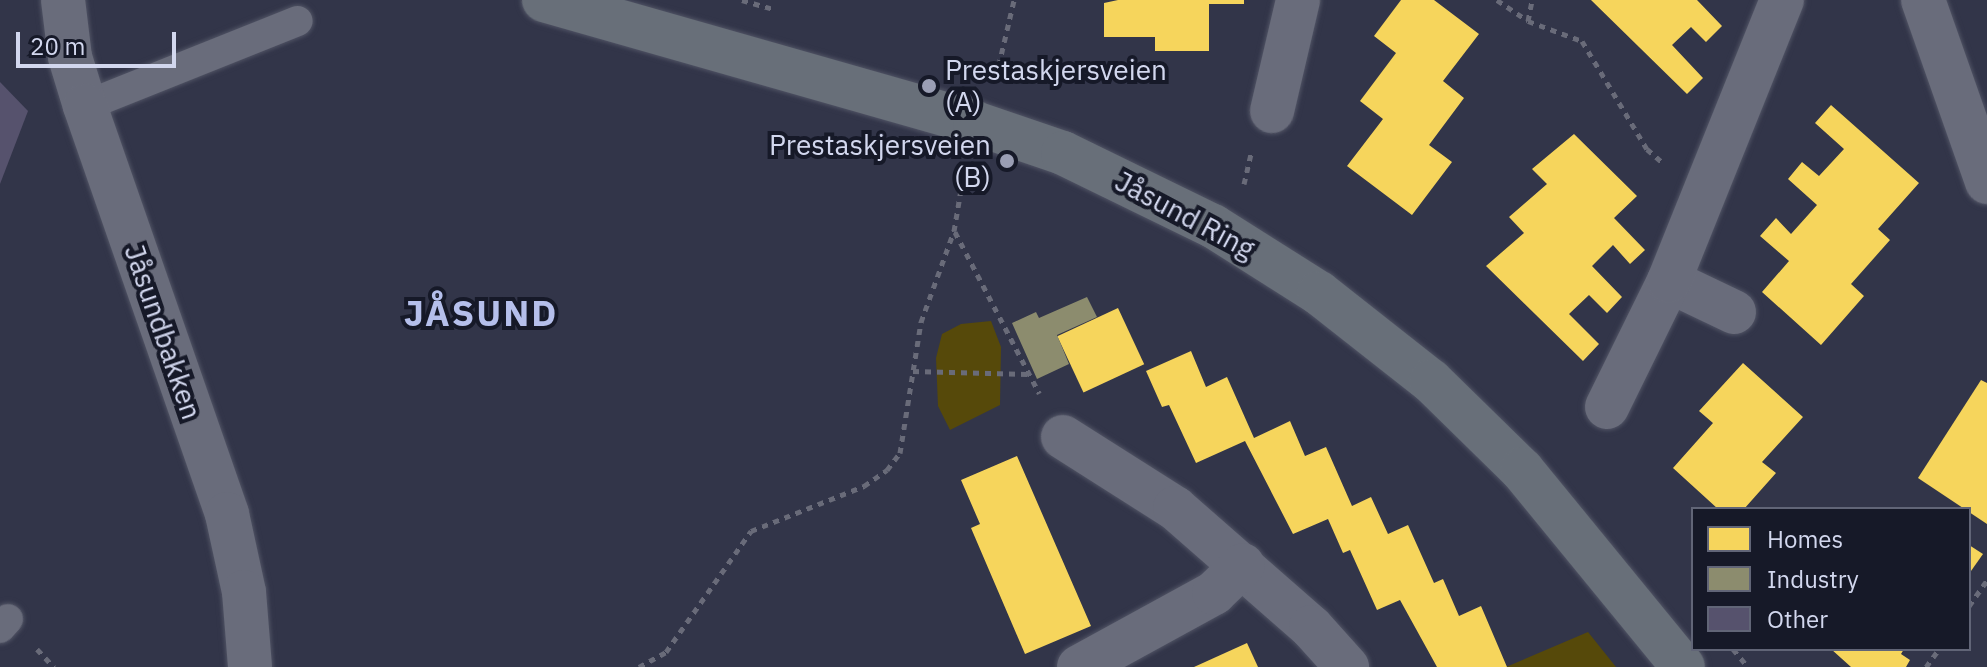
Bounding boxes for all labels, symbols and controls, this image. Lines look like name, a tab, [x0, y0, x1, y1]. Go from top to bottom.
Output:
scale bar	[20, 16, 180, 66]
text: 20 m	[30, 30, 85, 62]
place label: Prestaskjersveien (A)	[945, 53, 1167, 119]
marker: Prestaskjersveien (A)	[920, 77, 938, 95]
place label: Prestaskjersveien (B)	[769, 128, 991, 194]
marker: Prestaskjersveien (B)	[998, 152, 1016, 170]
street label: Jåsund Ring	[1110, 164, 1260, 266]
street label: Jåsundbakken	[117, 240, 209, 424]
district label: JÅSUND	[404, 291, 558, 335]
legend	[1691, 507, 1971, 651]
text: Homes	[1767, 523, 1843, 555]
text: Industry	[1767, 563, 1859, 595]
text: Other	[1767, 603, 1828, 635]

